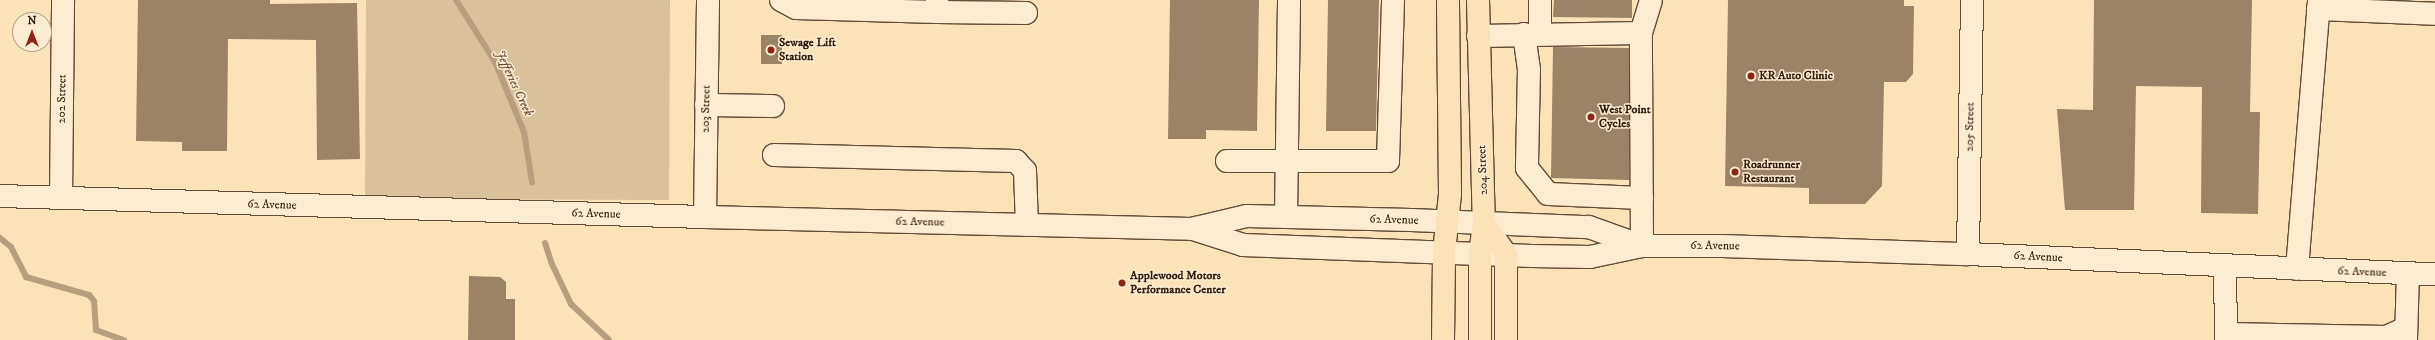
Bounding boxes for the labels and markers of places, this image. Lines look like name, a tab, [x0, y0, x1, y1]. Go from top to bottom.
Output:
place label: Sewage Lift Station	[779, 36, 836, 64]
marker: Sewage Lift Station	[766, 45, 776, 55]
place label: KR Auto Clinic	[1759, 69, 1833, 83]
marker: KR Auto Clinic	[1746, 71, 1756, 81]
place label: West Point Cycles	[1599, 103, 1651, 131]
marker: West Point Cycles	[1586, 112, 1596, 122]
place label: Roadrunner Restaurant	[1743, 158, 1800, 186]
marker: Roadrunner Restaurant	[1730, 167, 1740, 177]
place label: Applewood Motors Performance Center	[1130, 269, 1226, 297]
marker: Applewood Motors Performance Center	[1117, 278, 1127, 288]

